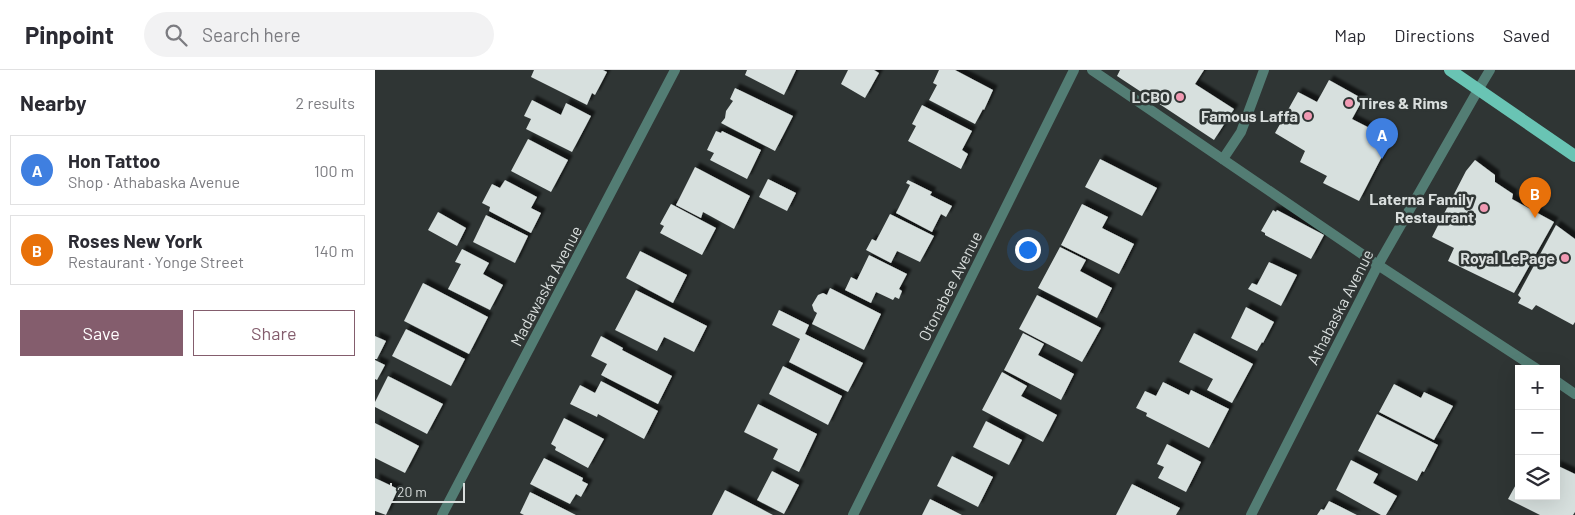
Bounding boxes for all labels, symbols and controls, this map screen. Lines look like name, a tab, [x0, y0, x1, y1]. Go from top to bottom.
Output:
search box	[144, 12, 494, 57]
text: Pinpoint	[25, 20, 114, 49]
icon: search	[162, 21, 190, 49]
text: Search here	[202, 23, 301, 46]
text: Map	[1334, 24, 1366, 46]
text: Directions	[1394, 24, 1475, 46]
text: Saved	[1503, 24, 1550, 46]
place label: LCBO	[1131, 87, 1170, 106]
text: Nearby	[20, 90, 86, 115]
marker: LCBO	[1174, 91, 1186, 103]
text: 2 results	[296, 93, 355, 112]
place label: Tires & Rims	[1359, 93, 1448, 112]
marker: Tires & Rims	[1343, 97, 1355, 109]
place label: Famous Laffa	[1201, 106, 1298, 125]
marker: Famous Laffa	[1302, 110, 1314, 122]
pin: A	[1366, 118, 1398, 159]
text: Hon Tattoo	[68, 149, 160, 172]
text: A	[32, 161, 42, 180]
text: 100 m	[314, 161, 354, 180]
text: Shop · Athabaska Avenue	[68, 172, 240, 191]
pin: B	[1519, 177, 1551, 218]
place label: Laterna Family Restaurant	[1369, 189, 1474, 226]
marker: Laterna Family Restaurant	[1478, 202, 1490, 214]
street label: Madawaska Avenue	[506, 222, 585, 349]
street label: Otonabee Avenue	[914, 228, 985, 344]
text: Roses New York	[68, 229, 203, 252]
your location	[1015, 237, 1041, 263]
text: B	[32, 241, 42, 260]
text: 140 m	[314, 241, 354, 260]
street label: Athabaska Avenue	[1302, 246, 1377, 368]
place label: Royal LePage	[1460, 248, 1555, 267]
text: Restaurant · Yonge Street	[68, 252, 244, 271]
marker: Royal LePage	[1559, 252, 1571, 264]
button: Save	[20, 310, 183, 356]
button: Share	[193, 310, 355, 356]
map controls	[1515, 365, 1560, 500]
button: +	[1515, 365, 1560, 410]
button: −	[1515, 410, 1560, 455]
button: layers	[1515, 455, 1560, 500]
scale bar	[390, 480, 465, 503]
text: 20 m	[397, 483, 427, 500]

